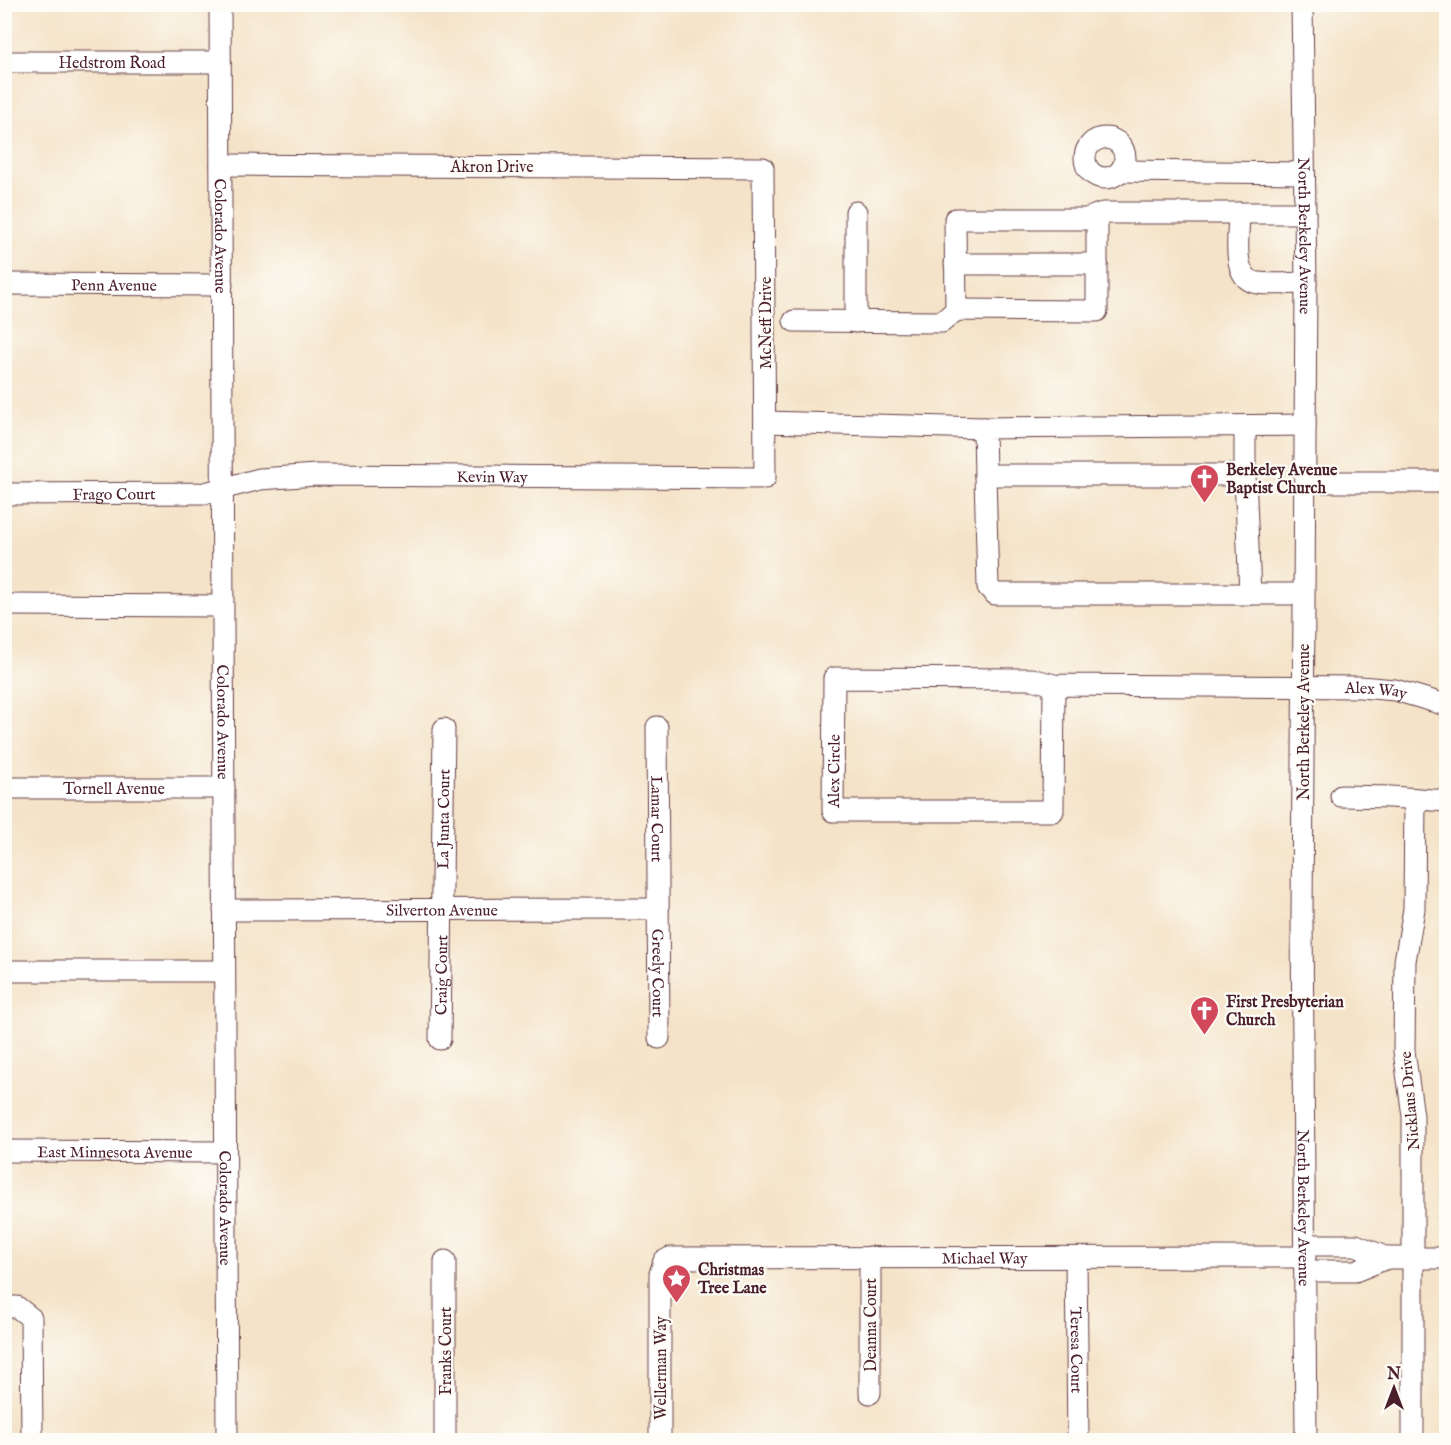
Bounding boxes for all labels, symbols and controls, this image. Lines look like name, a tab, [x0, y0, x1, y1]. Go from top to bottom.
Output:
street label: Hedstrom Road	[58, 54, 166, 74]
street label: North Berkeley Avenue	[1292, 157, 1314, 314]
street label: Akron Drive	[449, 158, 534, 178]
street label: Colorado Avenue	[209, 178, 229, 294]
street label: Penn Avenue	[71, 276, 157, 297]
street label: McNeff Drive	[757, 277, 777, 369]
place label: Berkeley Avenue Baptist Church	[1226, 461, 1338, 499]
church icon: Berkeley Avenue Baptist Church	[1189, 462, 1221, 504]
street label: Kevin Way	[456, 468, 528, 488]
street label: Frago Court	[72, 485, 156, 506]
street label: North Berkeley Avenue	[1295, 644, 1315, 800]
street label: Colorado Avenue	[211, 664, 232, 780]
street label: Alex Way	[1344, 679, 1409, 705]
street label: Alex Circle	[825, 734, 846, 809]
street label: La Junta Court	[434, 768, 455, 869]
street label: Lamar Court	[645, 776, 666, 863]
street label: Tornell Avenue	[63, 780, 165, 800]
street label: Silverton Avenue	[386, 901, 498, 922]
street label: Greely Court	[646, 929, 667, 1018]
street label: Craig Court	[432, 934, 453, 1015]
place label: First Presbyterian Church	[1226, 993, 1344, 1031]
church icon: First Presbyterian Church	[1189, 994, 1221, 1036]
street label: Nicklaus Drive	[1397, 1050, 1425, 1151]
street label: North Berkeley Avenue	[1292, 1129, 1313, 1286]
street label: East Minnesota Avenue	[37, 1143, 193, 1164]
street label: Colorado Avenue	[214, 1150, 234, 1266]
street label: Michael Way	[942, 1249, 1028, 1270]
place label: Christmas Tree Lane	[697, 1261, 767, 1299]
place icon: Christmas Tree Lane	[661, 1262, 693, 1304]
street label: Deanna Court	[862, 1277, 882, 1372]
street label: Franks Court	[437, 1306, 457, 1395]
street label: Teresa Court	[1065, 1307, 1085, 1394]
street label: Wellerman Way	[652, 1316, 672, 1420]
north arrow	[1364, 1358, 1424, 1418]
text: N	[1386, 1365, 1401, 1385]

